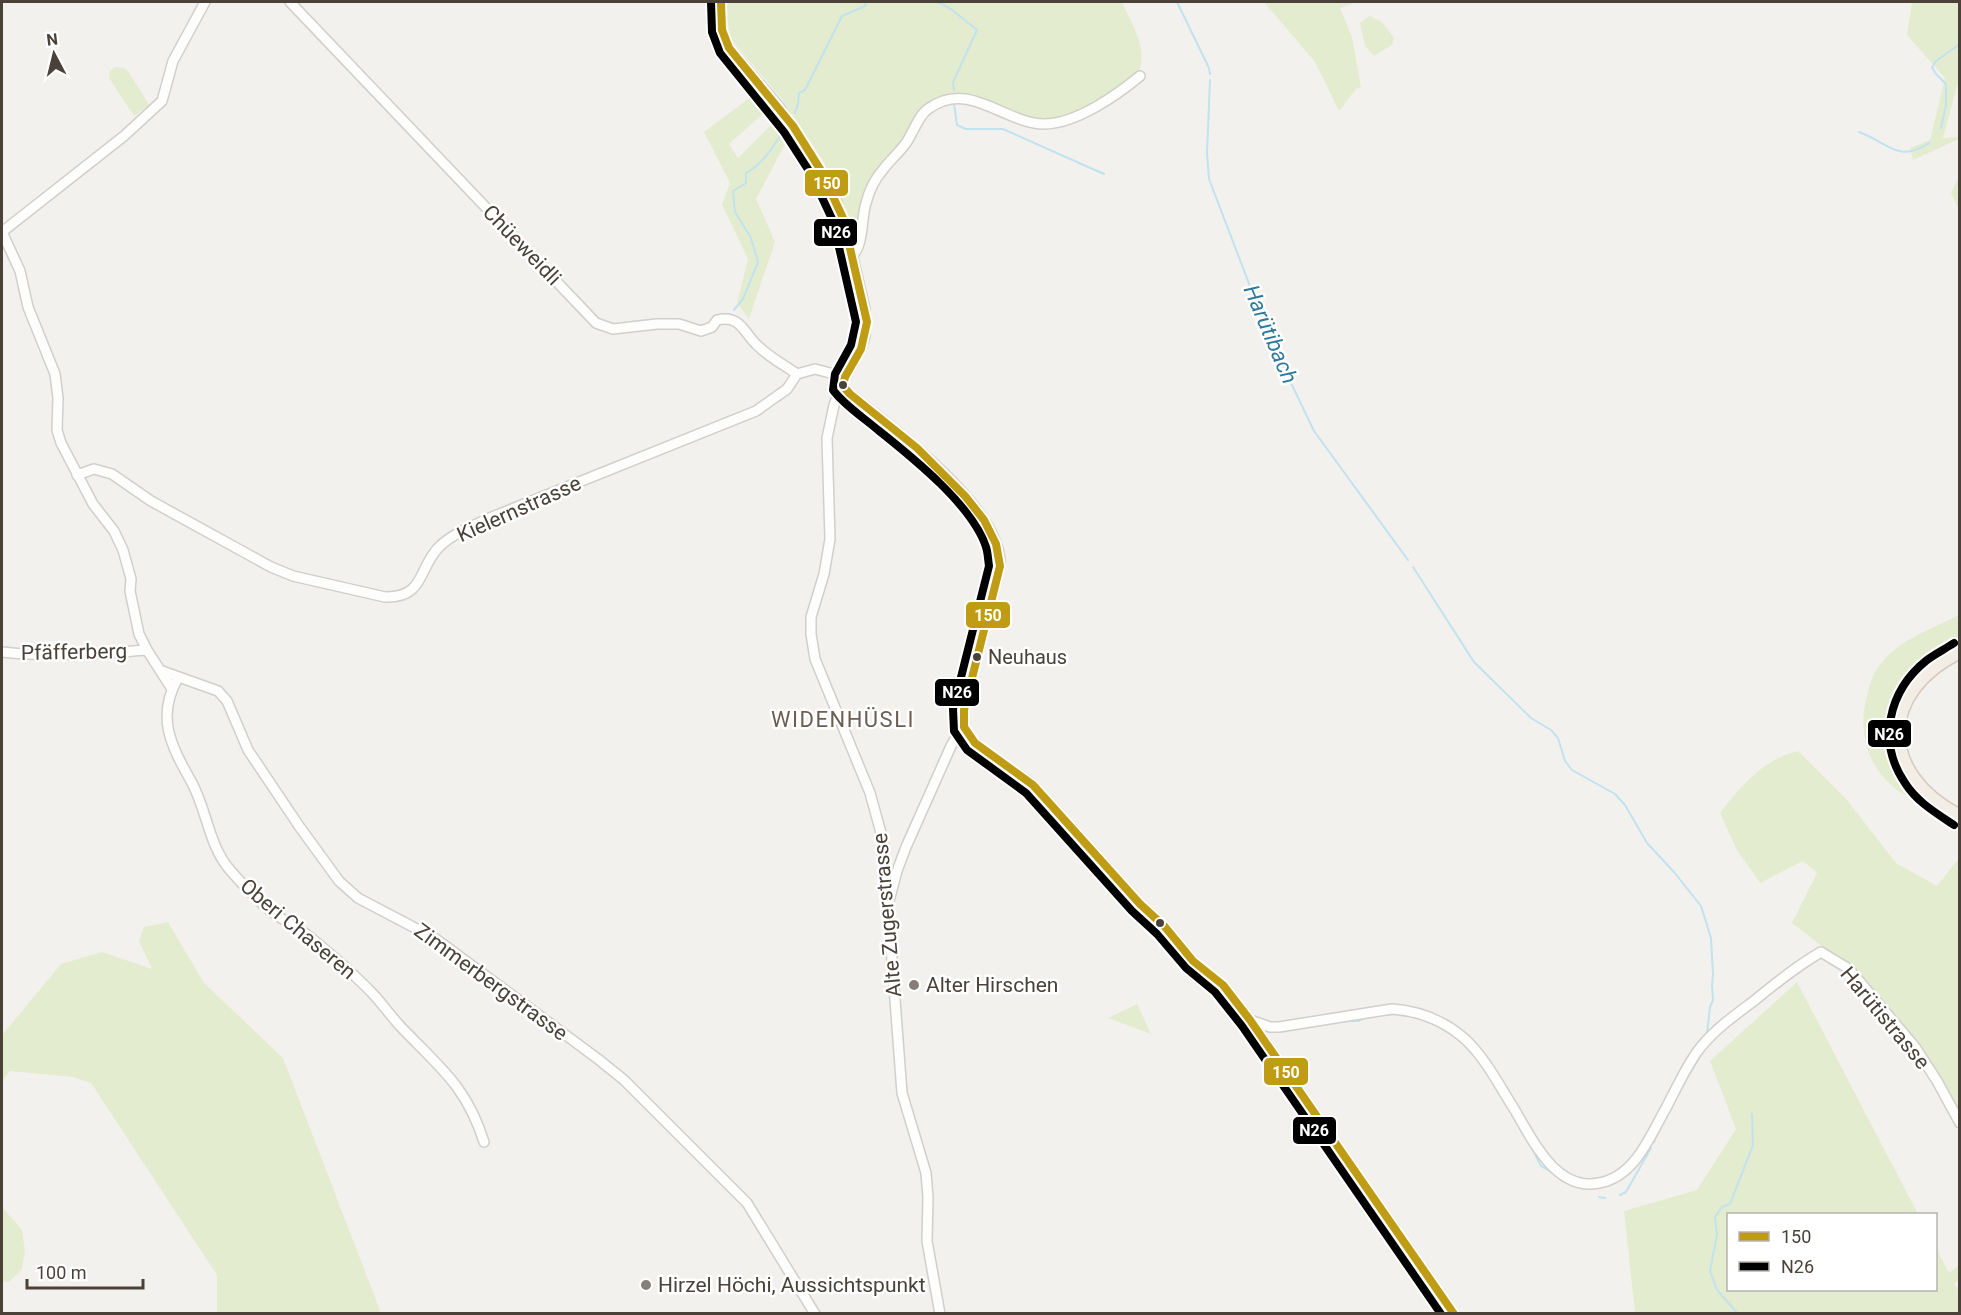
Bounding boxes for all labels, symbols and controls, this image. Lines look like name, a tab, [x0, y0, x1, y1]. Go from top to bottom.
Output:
north arrow	[24, 24, 84, 84]
text: N	[45, 29, 59, 50]
line badge: 150	[804, 169, 849, 197]
text: 150	[813, 174, 841, 193]
street label: Chüeweidli	[478, 200, 566, 290]
line badge: N26	[813, 218, 858, 247]
text: N26	[821, 223, 851, 242]
water label: Harütibach	[1239, 281, 1302, 387]
unlabelled marker	[837, 379, 849, 391]
street label: Kielernstrasse	[453, 471, 585, 547]
line badge: 150	[965, 601, 1011, 629]
text: 150	[974, 606, 1002, 625]
street label: Pfäfferberg	[21, 639, 127, 665]
place label: Neuhaus	[988, 645, 1067, 669]
marker: Neuhaus	[971, 651, 983, 663]
line badge: N26	[934, 678, 980, 707]
text: N26	[942, 683, 972, 702]
district label: WIDENHÜSLI	[771, 707, 915, 732]
line badge: N26	[1867, 719, 1912, 748]
text: N26	[1874, 725, 1904, 744]
street label: Alte Zugerstrasse	[868, 832, 906, 998]
street label: Oberi Chaseren	[235, 874, 361, 984]
unlabelled marker	[1154, 917, 1166, 929]
street label: Zimmerbergstrasse	[410, 918, 572, 1046]
street label: Harütistrasse	[1835, 962, 1935, 1074]
place label: Alter Hirschen	[926, 973, 1058, 997]
marker: Alter Hirschen	[907, 978, 921, 992]
line badge: 150	[1263, 1057, 1309, 1086]
text: 150	[1272, 1063, 1300, 1082]
line badge: N26	[1292, 1116, 1337, 1145]
text: N26	[1299, 1121, 1329, 1140]
legend	[1727, 1213, 1937, 1291]
text: 150	[1781, 1226, 1811, 1247]
scale bar	[27, 1252, 142, 1290]
text: N26	[1781, 1256, 1814, 1277]
text: 100 m	[36, 1262, 87, 1283]
place label: Hirzel Höchi, Aussichtspunkt	[658, 1273, 926, 1297]
marker: Hirzel Höchi, Aussichtspunkt	[639, 1278, 653, 1292]

